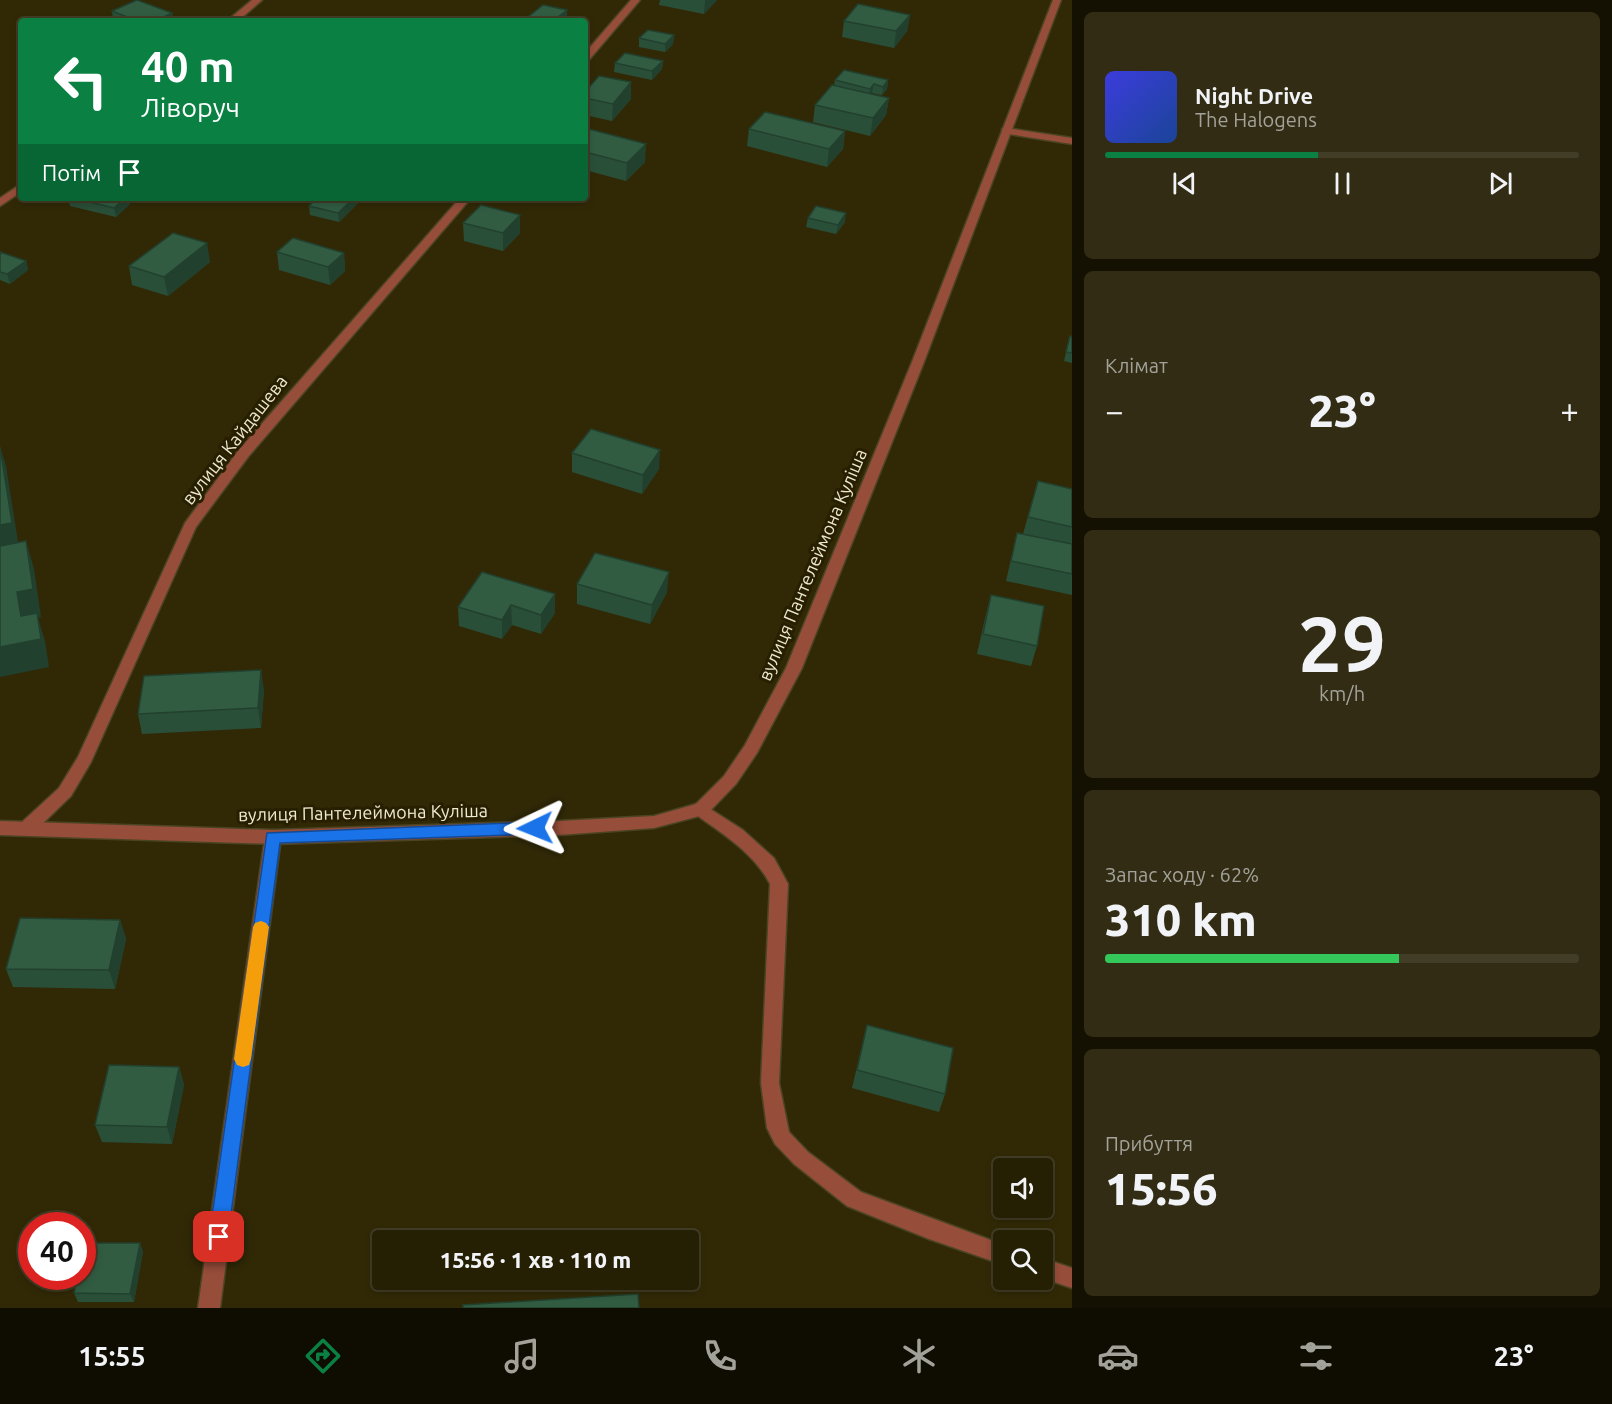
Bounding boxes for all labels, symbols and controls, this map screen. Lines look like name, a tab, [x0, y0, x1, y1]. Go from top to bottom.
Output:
icon: left	[42, 42, 120, 120]
text: 40 m	[141, 43, 235, 90]
text: Night Drive	[1195, 83, 1313, 108]
text: Ліворуч	[141, 92, 240, 122]
text: The Halogens	[1195, 108, 1317, 131]
icon: arrive	[113, 156, 146, 189]
text: Потім	[42, 160, 101, 185]
icon: previous	[1168, 167, 1201, 200]
icon: pause	[1326, 167, 1359, 200]
icon: next	[1484, 167, 1517, 200]
text: Клімат	[1105, 354, 1168, 377]
street label: вулиця Кайдашева	[178, 371, 291, 508]
text: 23°	[1308, 385, 1376, 436]
text: −	[1105, 392, 1124, 429]
text: +	[1560, 392, 1579, 429]
street label: вулиця Пантелеймона Куліша	[754, 446, 870, 684]
text: 29	[1298, 599, 1386, 687]
text: km/h	[1319, 682, 1365, 705]
position arrow	[503, 796, 567, 860]
street label: вулиця Пантелеймона Куліша	[238, 800, 488, 824]
text: Запас ходу · 62%	[1105, 863, 1259, 886]
text: 310 km	[1105, 894, 1257, 945]
text: Прибуття	[1105, 1132, 1193, 1155]
map controls	[993, 1158, 1053, 1290]
button: sound	[993, 1158, 1053, 1218]
text: 15:56	[1105, 1163, 1218, 1214]
pin	[193, 1211, 244, 1262]
speed limit sign: 40	[18, 1212, 96, 1290]
icon: arrive	[202, 1220, 235, 1253]
button: search	[993, 1230, 1053, 1290]
text: 15:56 · 1 хв · 110 m	[440, 1247, 631, 1272]
icon: directions	[302, 1335, 344, 1377]
icon: music	[501, 1335, 543, 1377]
icon: phone	[699, 1335, 741, 1377]
icon: climate	[898, 1335, 940, 1377]
icon: car	[1097, 1335, 1139, 1377]
icon: filters	[1295, 1335, 1337, 1377]
text: 15:55	[78, 1341, 146, 1371]
text: 23°	[1494, 1341, 1534, 1371]

